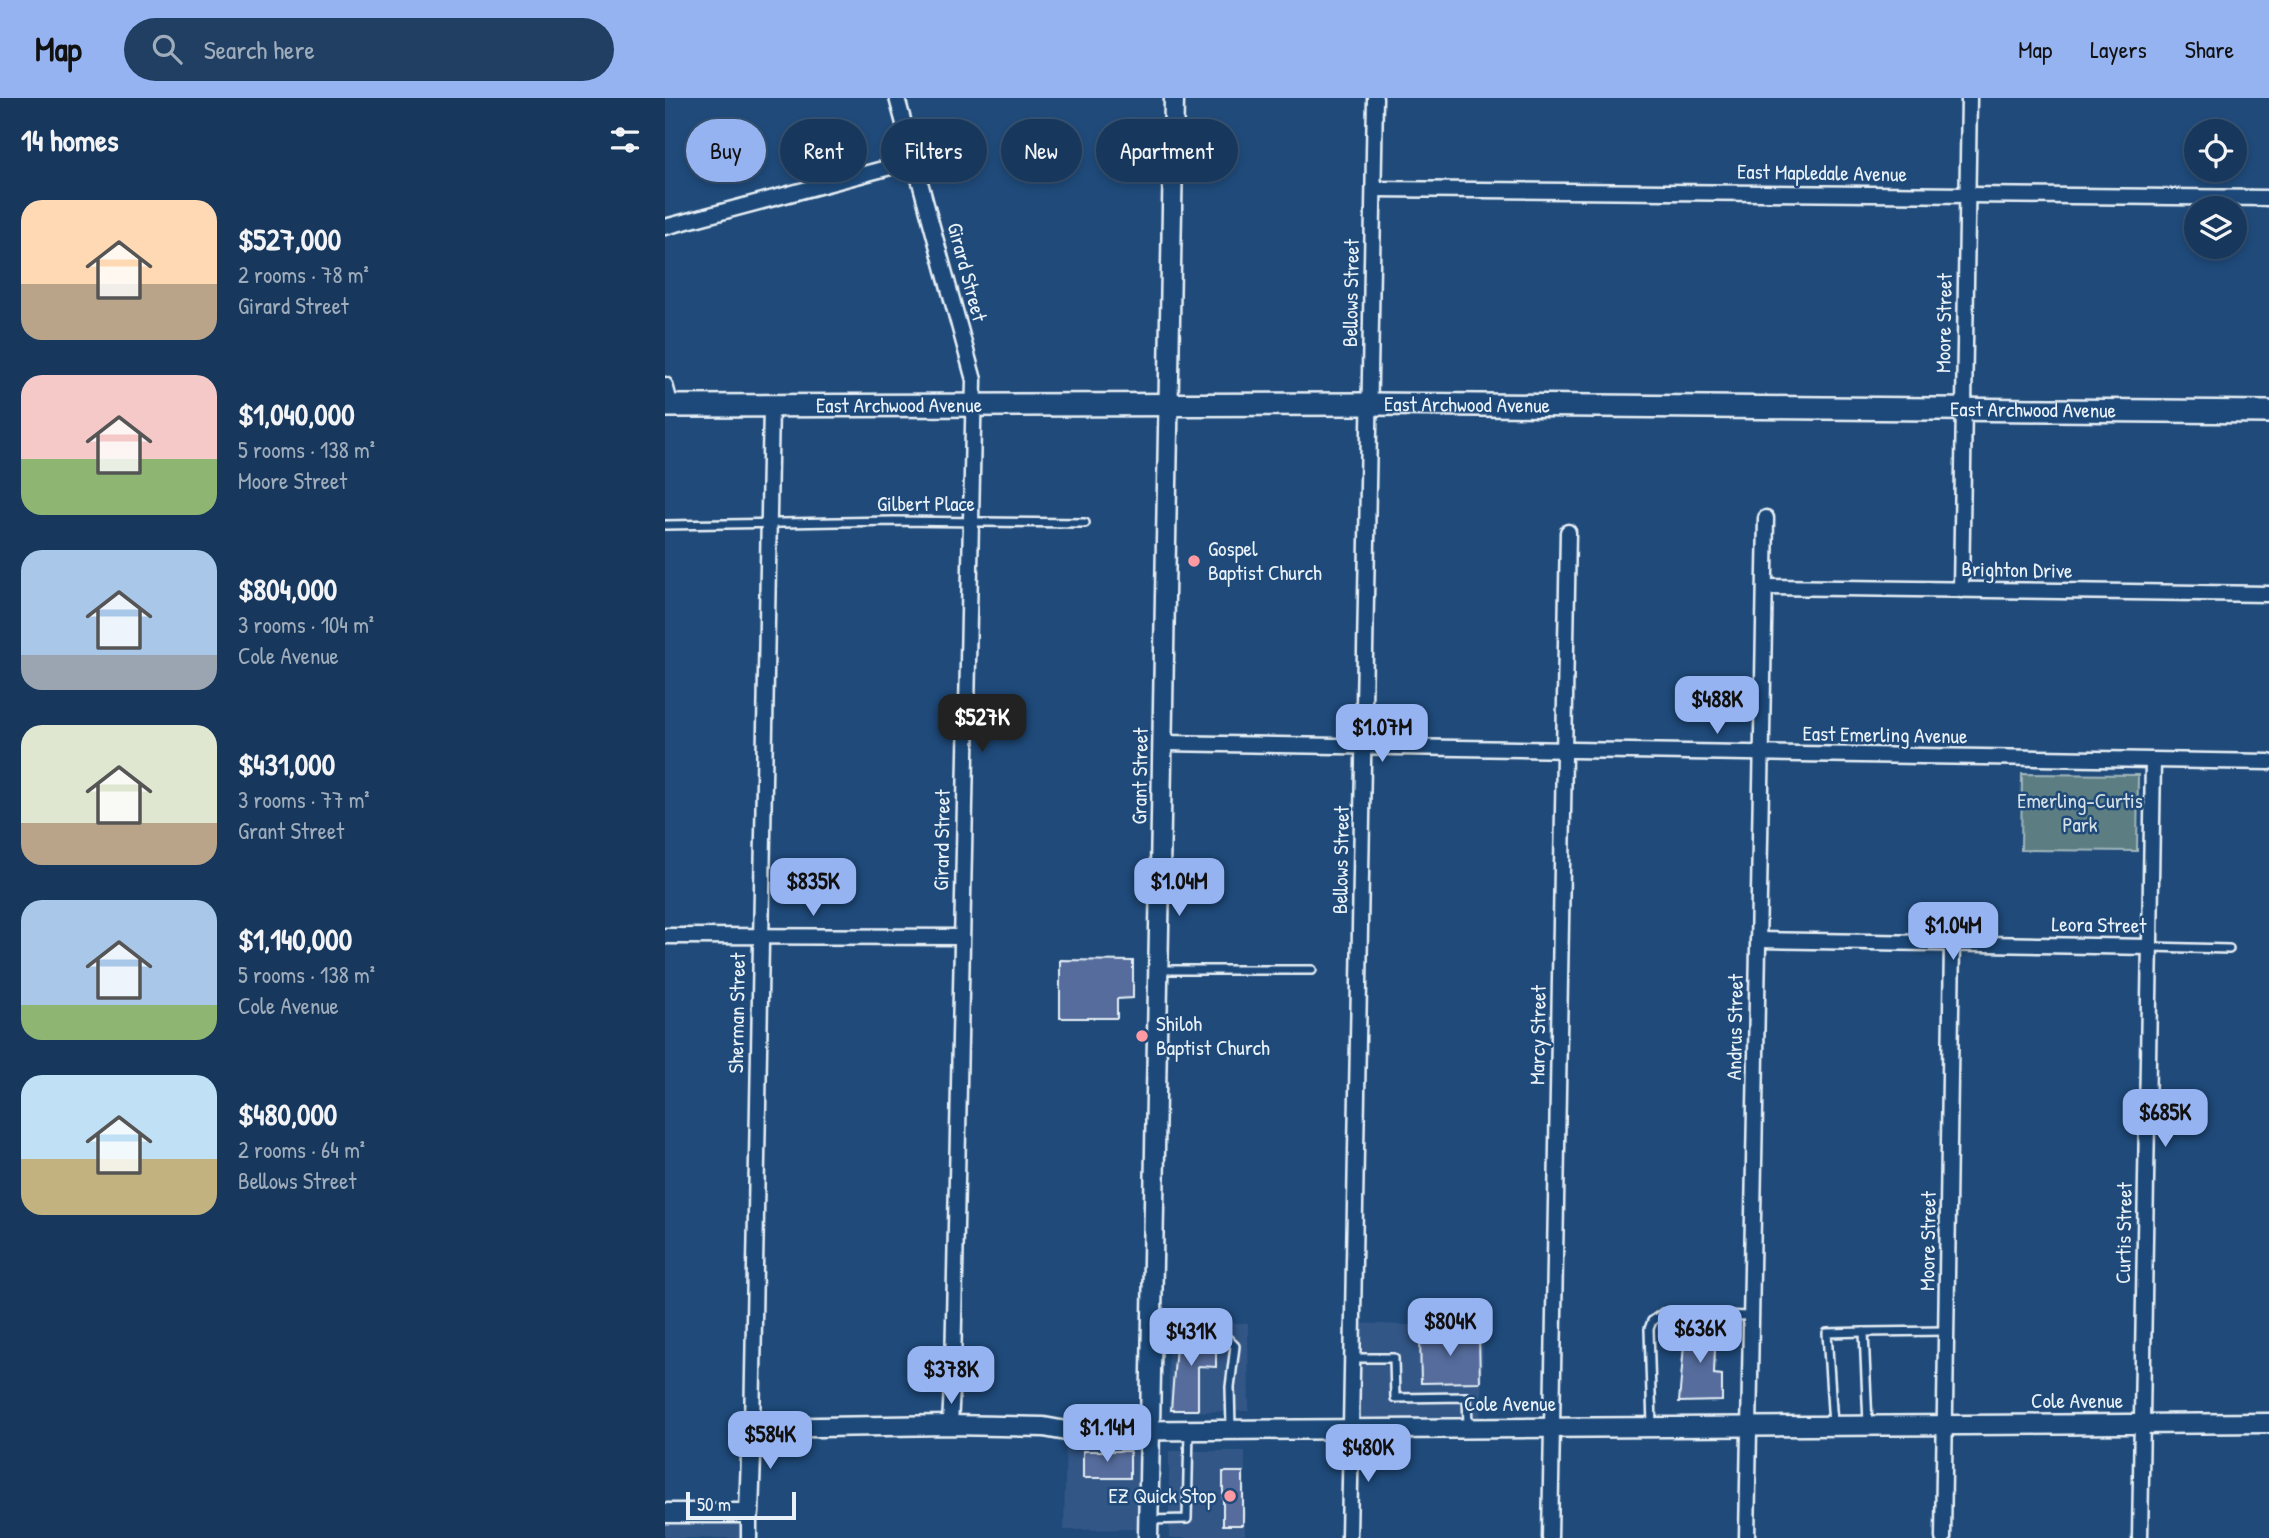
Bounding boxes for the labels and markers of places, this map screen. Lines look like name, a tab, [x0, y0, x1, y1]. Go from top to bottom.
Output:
place label: Gospel Baptist Church	[1208, 534, 1322, 587]
marker: Gospel Baptist Church	[1186, 553, 1202, 569]
pin: $488K	[1668, 676, 1766, 736]
pin: $527K	[933, 694, 1031, 754]
pin: $1.07M	[1325, 704, 1439, 764]
pin: $835K	[764, 858, 862, 918]
pin: $1.04M	[1122, 858, 1236, 918]
pin: $1.04M	[1896, 902, 2010, 962]
place label: Shiloh Baptist Church	[1156, 1009, 1270, 1062]
marker: Shiloh Baptist Church	[1134, 1028, 1150, 1044]
pin: $685K	[2116, 1090, 2214, 1149]
pin: $804K	[1401, 1298, 1499, 1358]
pin: $636K	[1651, 1306, 1749, 1365]
pin: $431K	[1142, 1308, 1240, 1368]
pin: $378K	[902, 1346, 1000, 1406]
pin: $1.14M	[1050, 1404, 1164, 1464]
pin: $584K	[721, 1412, 819, 1471]
pin: $480K	[1319, 1424, 1417, 1484]
place label: EZ Quick Stop	[1108, 1481, 1216, 1510]
marker: EZ Quick Stop	[1222, 1488, 1238, 1504]

